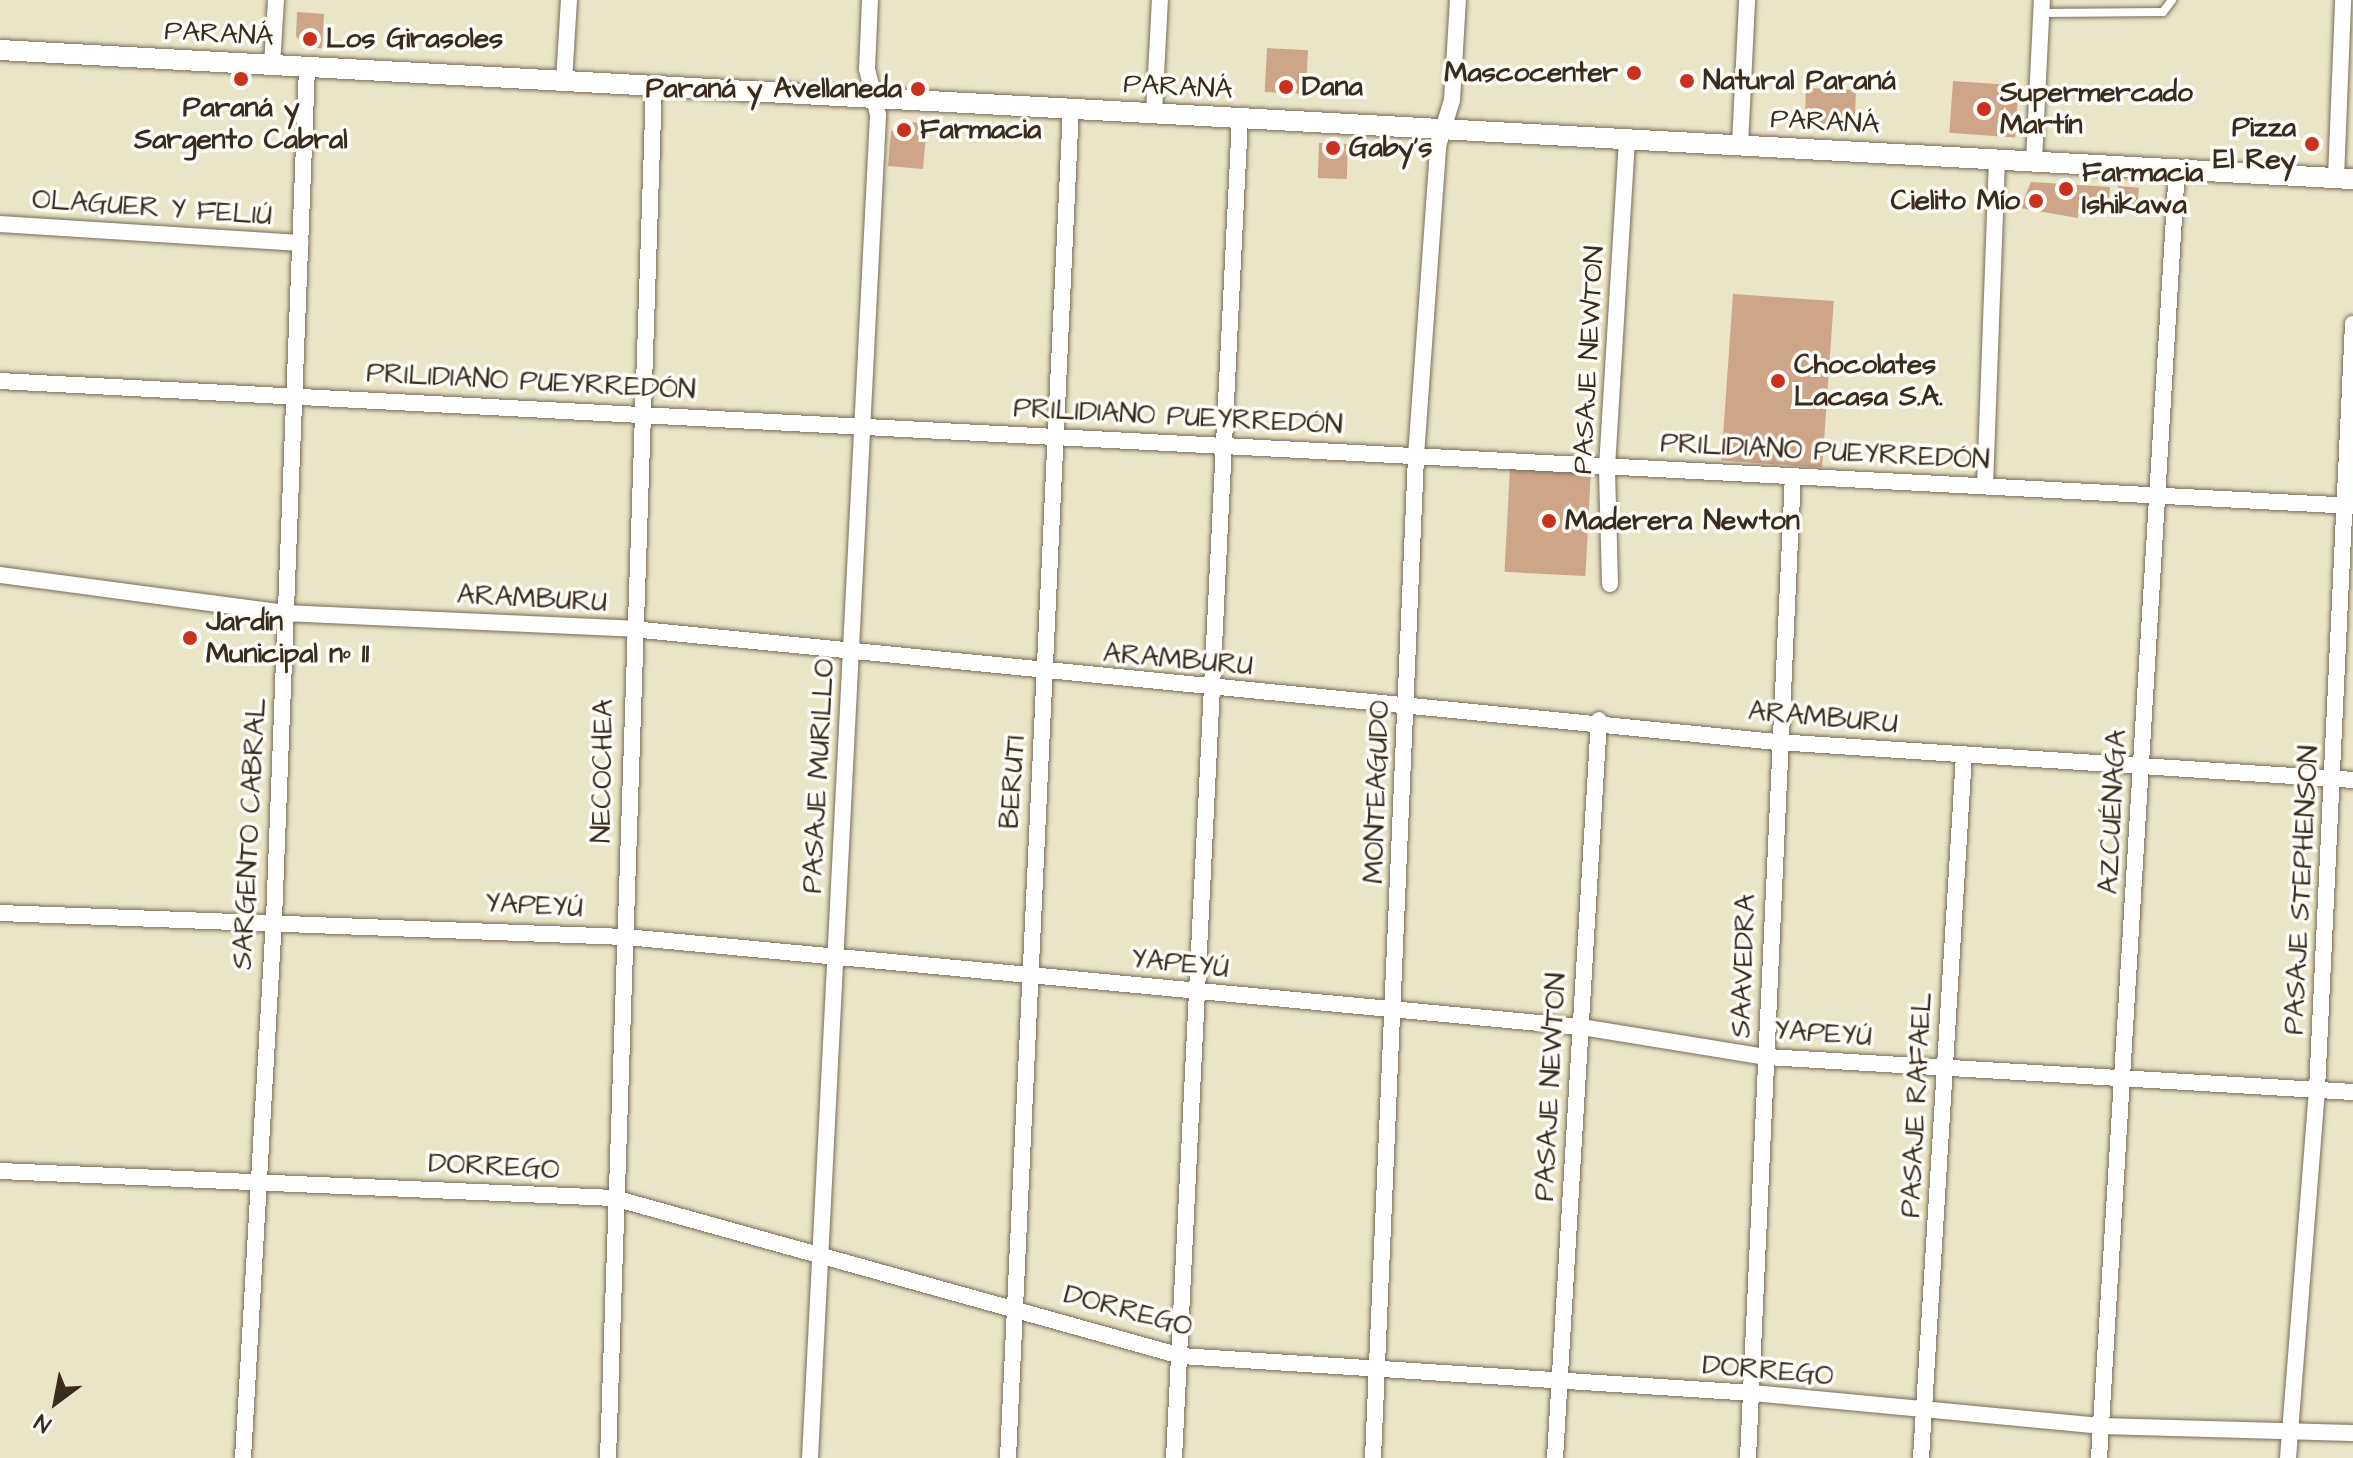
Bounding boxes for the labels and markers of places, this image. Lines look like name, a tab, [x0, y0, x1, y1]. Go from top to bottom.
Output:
place label: Los Girasoles	[326, 22, 503, 56]
marker: Los Girasoles	[301, 30, 319, 48]
place label: Mascocenter	[1444, 56, 1618, 90]
marker: Mascocenter	[1625, 64, 1643, 82]
place label: Natural Paraná	[1703, 64, 1896, 98]
marker: Paraná y Sargento Cabral	[232, 70, 250, 88]
place label: Dana	[1302, 70, 1363, 104]
place label: Paraná y Avellaneda	[646, 72, 902, 106]
marker: Natural Paraná	[1678, 72, 1696, 90]
place label: Supermercado Martín	[2000, 76, 2193, 142]
marker: Dana	[1277, 78, 1295, 96]
marker: Paraná y Avellaneda	[909, 80, 927, 98]
place label: Paraná y Sargento Cabral	[134, 91, 348, 157]
marker: Supermercado Martín	[1975, 100, 1993, 118]
place label: Pizza El Rey	[2213, 111, 2296, 177]
place label: Farmacia	[920, 113, 1041, 147]
marker: Farmacia	[895, 121, 913, 139]
place label: Gaby's	[1349, 131, 1432, 165]
marker: Pizza El Rey	[2303, 135, 2321, 153]
marker: Gaby's	[1324, 139, 1342, 157]
place label: Farmacia Ishikawa	[2082, 156, 2203, 222]
marker: Farmacia Ishikawa	[2057, 180, 2075, 198]
place label: Cielito Mío	[1891, 184, 2020, 218]
marker: Cielito Mío	[2027, 192, 2045, 210]
place label: Chocolates Lacasa S.A.	[1794, 348, 1943, 414]
marker: Chocolates Lacasa S.A.	[1769, 372, 1787, 390]
place label: Maderera Newton	[1565, 504, 1800, 538]
marker: Maderera Newton	[1540, 512, 1558, 530]
place label: Jardín Municipal nº 11	[206, 605, 369, 671]
marker: Jardín Municipal nº 11	[181, 629, 199, 647]

